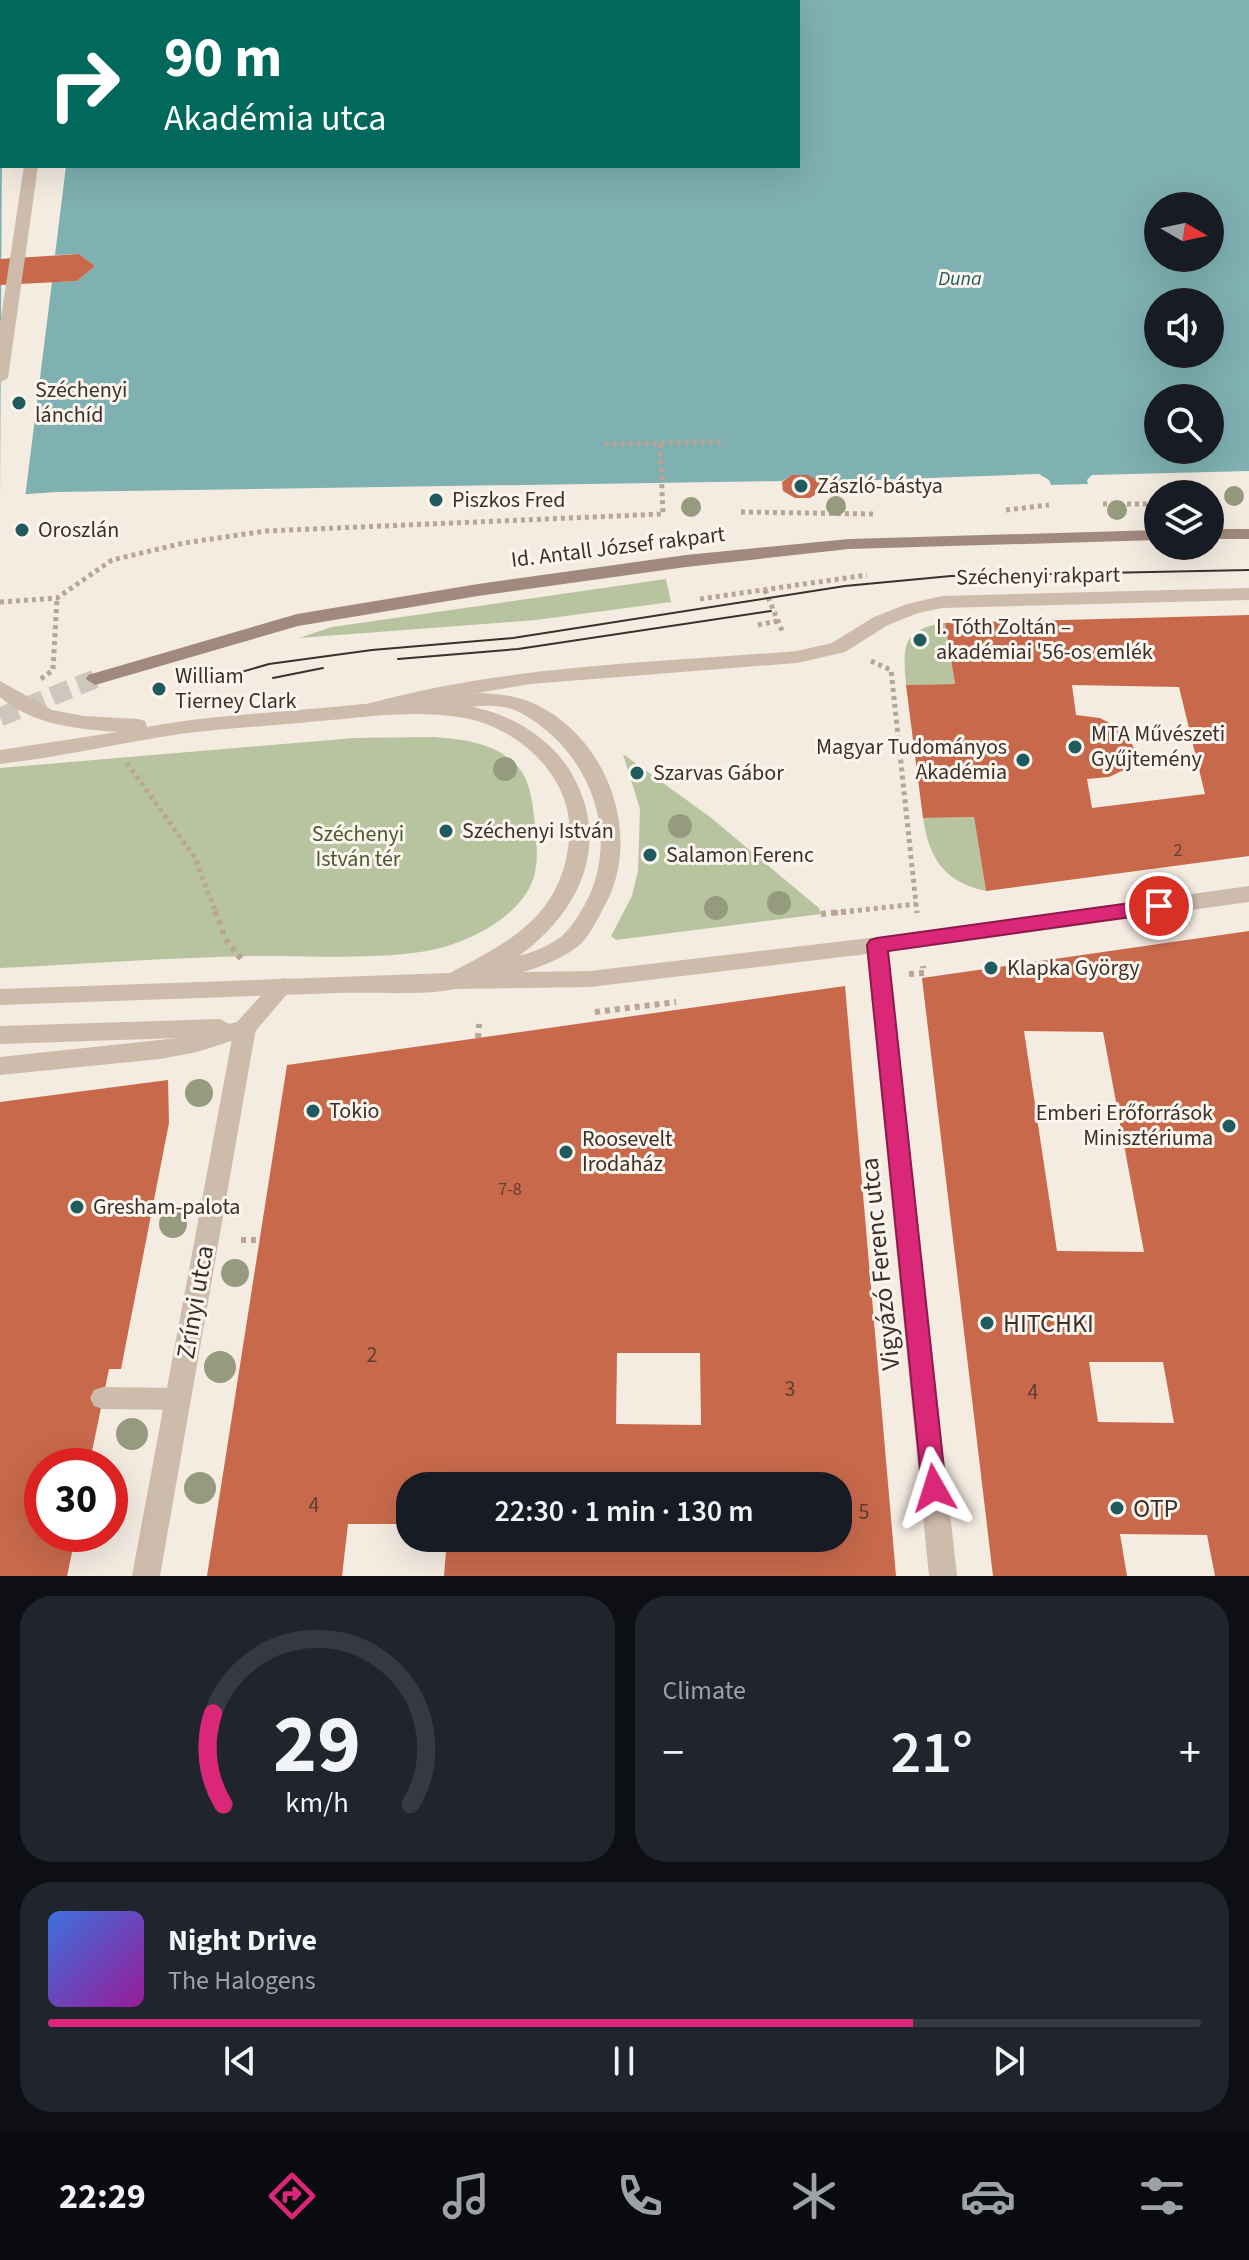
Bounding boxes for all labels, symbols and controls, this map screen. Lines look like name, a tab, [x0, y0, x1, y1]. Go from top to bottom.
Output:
text: 90 m	[164, 19, 282, 98]
icon: right	[32, 32, 136, 136]
text: Akadémia utca	[164, 93, 387, 144]
north arrow	[1144, 192, 1224, 272]
map controls	[1144, 192, 1224, 560]
water label: Duna	[938, 265, 982, 293]
button: sound	[1144, 288, 1224, 368]
place label: Széchenyi lánchíd	[35, 374, 127, 431]
button: search	[1144, 384, 1224, 464]
marker: Széchenyi lánchíd	[10, 394, 28, 412]
place label: Zászló-bástya	[817, 470, 943, 502]
marker: Zászló-bástya	[792, 477, 810, 495]
button: layers	[1144, 480, 1224, 560]
place label: Piszkos Fred	[452, 484, 565, 516]
marker: Piszkos Fred	[427, 491, 445, 509]
place label: Oroszlán	[38, 514, 119, 546]
street label: Id. Antall József rakpart	[509, 518, 727, 576]
marker: Oroszlán	[13, 521, 31, 539]
street label: Széchenyi rakpart	[956, 559, 1121, 593]
place label: I. Tóth Zoltán – akadémiai '56-os emlék	[936, 611, 1153, 668]
marker: I. Tóth Zoltán – akadémiai '56-os emlék	[911, 631, 929, 649]
place label: William Tierney Clark	[175, 660, 296, 717]
marker: William Tierney Clark	[150, 680, 168, 698]
place label: MTA Művészeti Gyűjtemény	[1091, 718, 1225, 775]
place label: Magyar Tudományos Akadémia	[816, 731, 1007, 788]
marker: MTA Művészeti Gyűjtemény	[1066, 738, 1084, 756]
marker: Magyar Tudományos Akadémia	[1014, 751, 1032, 769]
place label: Szarvas Gábor	[653, 757, 784, 789]
marker: Szarvas Gábor	[628, 764, 646, 782]
place label: Széchenyi István	[462, 815, 614, 847]
park label: Széchenyi István tér	[312, 818, 404, 875]
marker: Széchenyi István	[437, 822, 455, 840]
house number: 2	[1174, 838, 1183, 863]
place label: Salamon Ferenc	[666, 839, 814, 871]
marker: Salamon Ferenc	[641, 846, 659, 864]
pin	[1125, 872, 1193, 940]
icon: arrive	[1137, 884, 1181, 928]
place label: Klapka György	[1007, 952, 1140, 984]
marker: Klapka György	[982, 959, 1000, 977]
place label: Tokio	[329, 1095, 380, 1127]
place label: Emberi Erőforrások Minisztériuma	[1036, 1097, 1213, 1154]
marker: Tokio	[304, 1102, 322, 1120]
marker: Emberi Erőforrások Minisztériuma	[1220, 1117, 1238, 1135]
place label: Roosevelt Irodaház	[582, 1123, 673, 1180]
marker: Roosevelt Irodaház	[557, 1143, 575, 1161]
street label: Vigyázó Ferenc utca	[850, 1156, 910, 1372]
house number: 7-8	[498, 1177, 522, 1202]
place label: Gresham-palota	[93, 1191, 240, 1223]
marker: Gresham-palota	[68, 1198, 86, 1216]
street label: Zrínyi utca	[167, 1242, 223, 1362]
place label: HITCHKI	[1003, 1305, 1094, 1342]
marker: HITCHKI	[978, 1314, 996, 1332]
house number: 2	[367, 1339, 377, 1371]
house number: 3	[785, 1373, 795, 1405]
house number: 4	[1028, 1376, 1039, 1408]
position arrow	[892, 1446, 976, 1530]
speed limit sign: 30	[24, 1448, 128, 1552]
house number: 4	[309, 1489, 320, 1521]
text: 22:30 · 1 min · 130 m	[494, 1490, 754, 1533]
place label: OTP	[1133, 1490, 1178, 1527]
house number: 5	[859, 1496, 869, 1528]
marker: OTP	[1108, 1499, 1126, 1517]
text: Climate	[663, 1672, 746, 1709]
text: 29	[273, 1686, 361, 1804]
text: 21°	[891, 1711, 973, 1796]
text: −	[663, 1722, 684, 1785]
text: +	[1179, 1722, 1201, 1785]
text: km/h	[286, 1783, 349, 1823]
text: Night Drive	[168, 1919, 317, 1962]
text: The Halogens	[168, 1962, 316, 1999]
icon: previous	[218, 2039, 262, 2083]
icon: pause	[602, 2039, 646, 2083]
icon: next	[987, 2039, 1031, 2083]
icon: directions	[264, 2168, 320, 2224]
icon: music	[438, 2168, 494, 2224]
icon: phone	[612, 2168, 668, 2224]
icon: climate	[786, 2168, 842, 2224]
icon: car	[960, 2168, 1016, 2224]
icon: filters	[1134, 2168, 1190, 2224]
text: 22:29	[59, 2171, 146, 2222]

